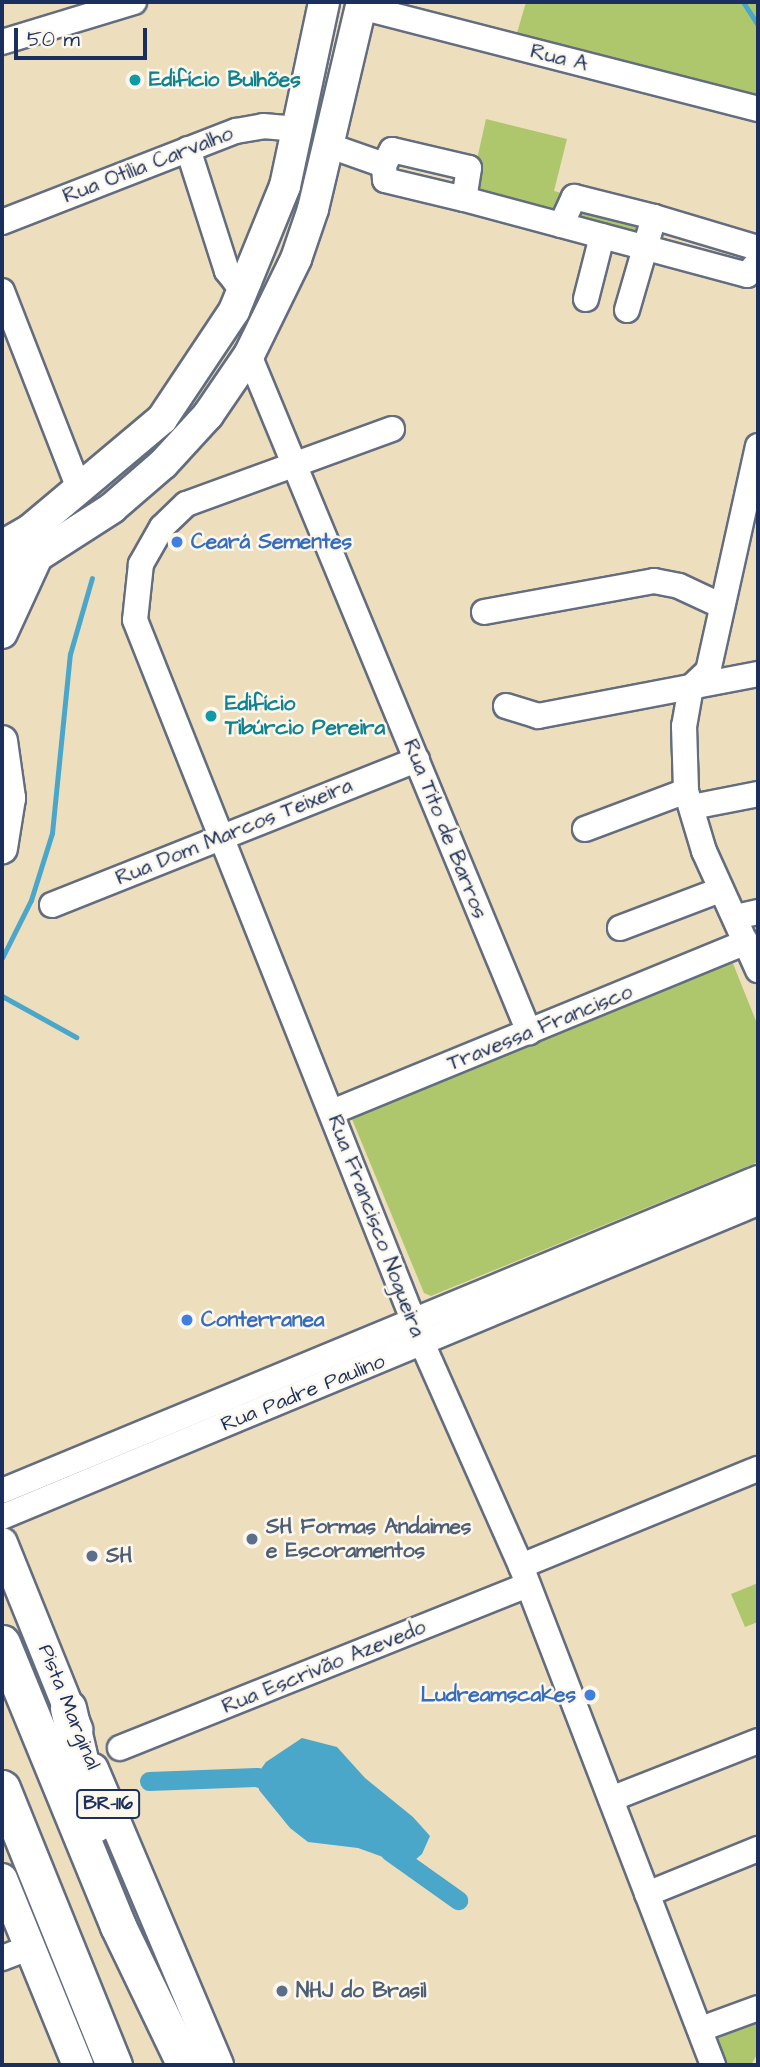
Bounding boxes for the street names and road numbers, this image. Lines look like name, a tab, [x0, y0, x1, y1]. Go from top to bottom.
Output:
street label: Rua A	[528, 39, 590, 77]
street label: Rua Otília Carvalho	[59, 121, 237, 209]
street label: Rua Tito de Barros	[397, 736, 493, 922]
street label: Rua Dom Marcos Teixeira	[112, 773, 356, 891]
street label: Travessa Francisco	[444, 979, 636, 1077]
street label: Rua Francisco Nogueira	[322, 1111, 430, 1341]
street label: Rua Padre Paulino	[217, 1349, 389, 1437]
street label: Rua Escrivão Azevedo	[218, 1615, 430, 1719]
street label: Pista Marginal	[32, 1641, 106, 1773]
road number: BR-116	[75, 1788, 141, 1820]

